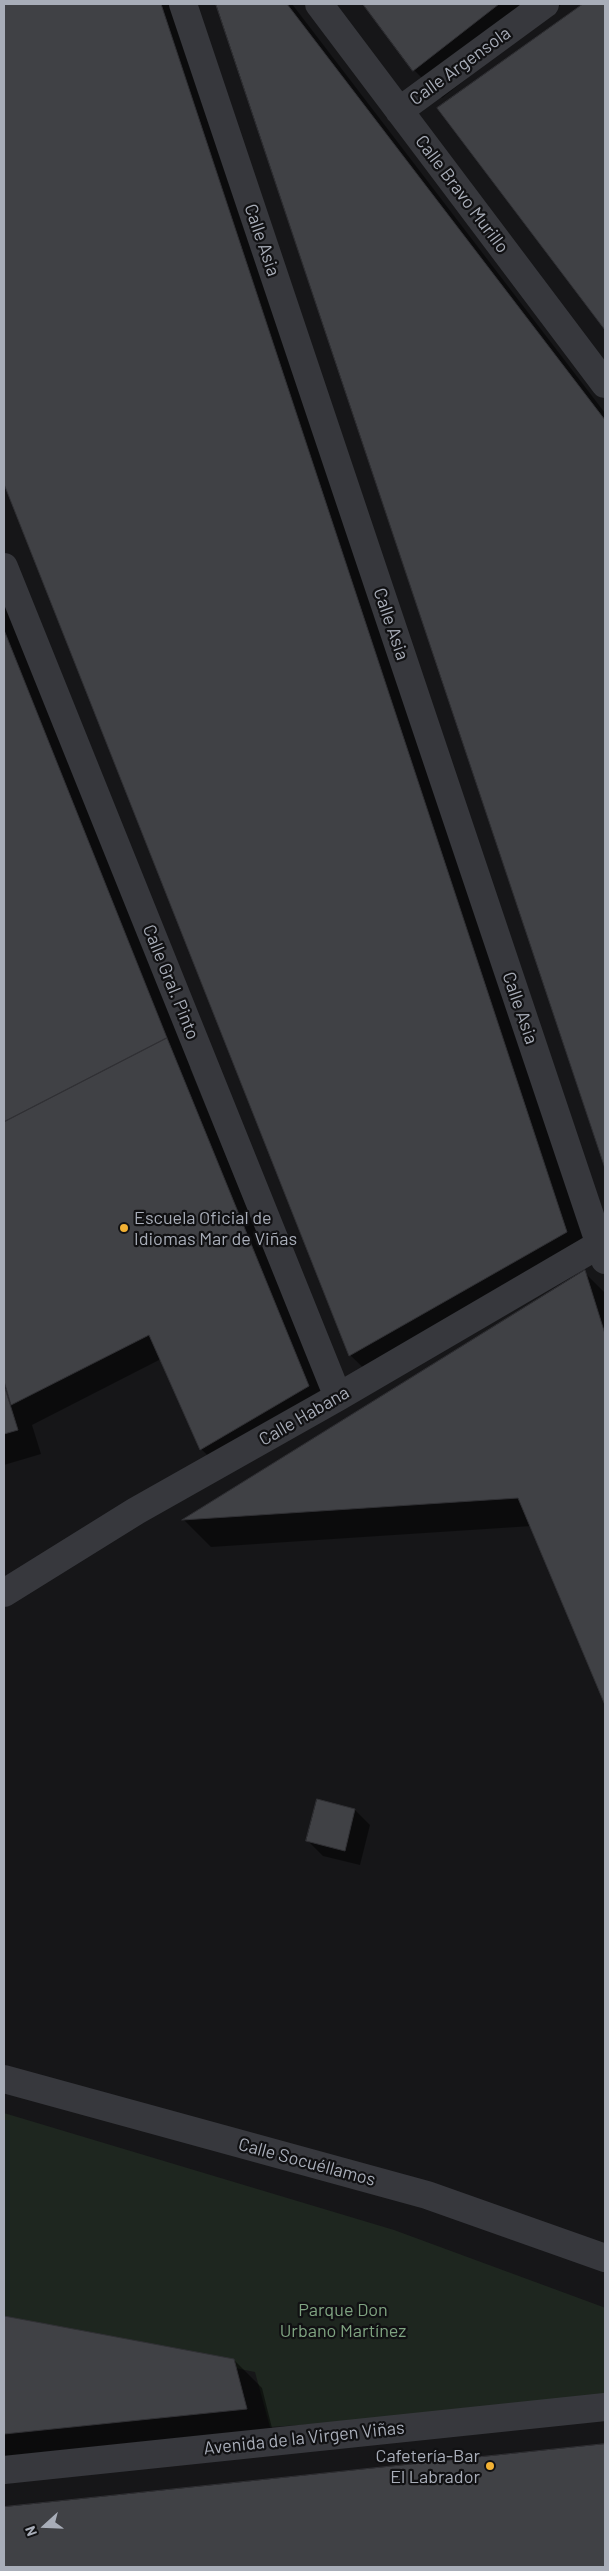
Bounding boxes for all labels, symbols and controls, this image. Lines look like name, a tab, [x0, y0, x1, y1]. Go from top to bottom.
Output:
street label: Calle Argensola	[405, 22, 515, 110]
street label: Calle Bravo Murillo	[411, 131, 513, 257]
street label: Calle Asia	[240, 201, 284, 279]
street label: Calle Asia	[369, 585, 413, 663]
street label: Calle Gral. Pinto	[138, 921, 204, 1043]
street label: Calle Asia	[498, 969, 542, 1047]
place label: Escuela Oficial de Idiomas Mar de Viñas	[134, 1207, 297, 1250]
marker: Escuela Oficial de Idiomas Mar de Viñas	[118, 1222, 130, 1234]
street label: Calle Habana	[255, 1382, 353, 1450]
street label: Calle Socuéllamos	[236, 2133, 378, 2191]
park label: Parque Don Urbano Martínez	[280, 2299, 406, 2342]
street label: Avenida de la Virgen Viñas	[202, 2417, 406, 2459]
place label: Cafetería-Bar El Labrador	[376, 2445, 480, 2488]
marker: Cafetería-Bar El Labrador	[484, 2460, 496, 2472]
north arrow	[20, 2501, 70, 2551]
text: N	[21, 2524, 40, 2539]

